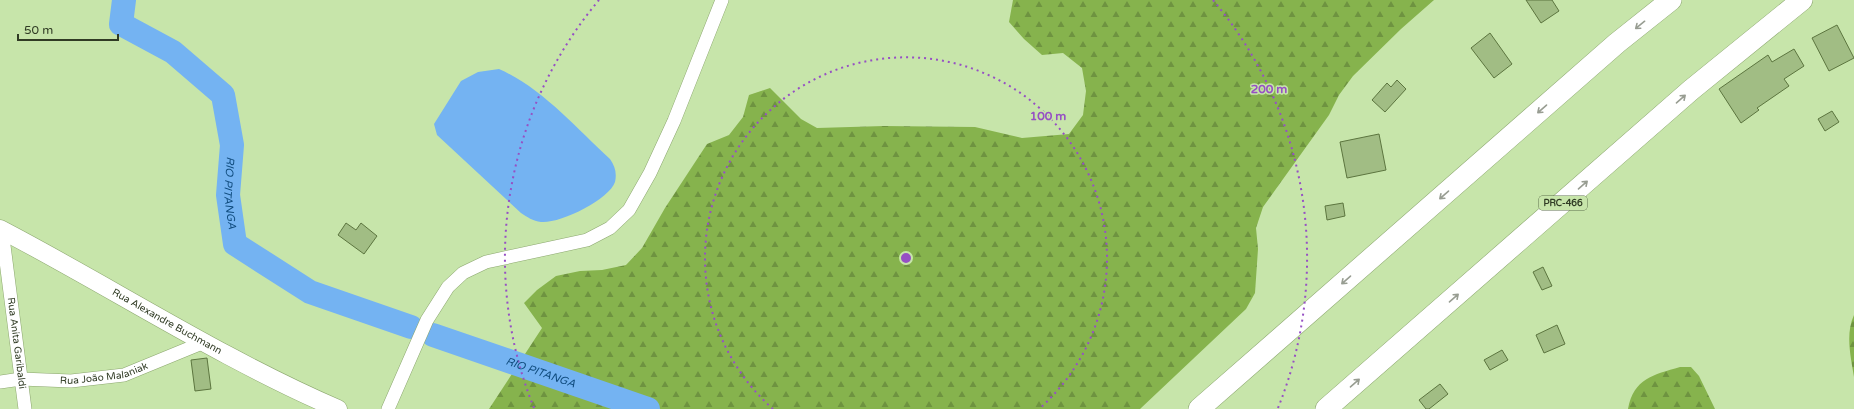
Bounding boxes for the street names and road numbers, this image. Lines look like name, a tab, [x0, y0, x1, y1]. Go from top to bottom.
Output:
road number: PRC-466	[1539, 196, 1587, 210]
street label: Rua Alexandre Buchmann	[110, 286, 224, 357]
street label: Rua Anita Garibaldi	[5, 297, 28, 390]
street label: Rua João Malaniak	[60, 360, 150, 387]

